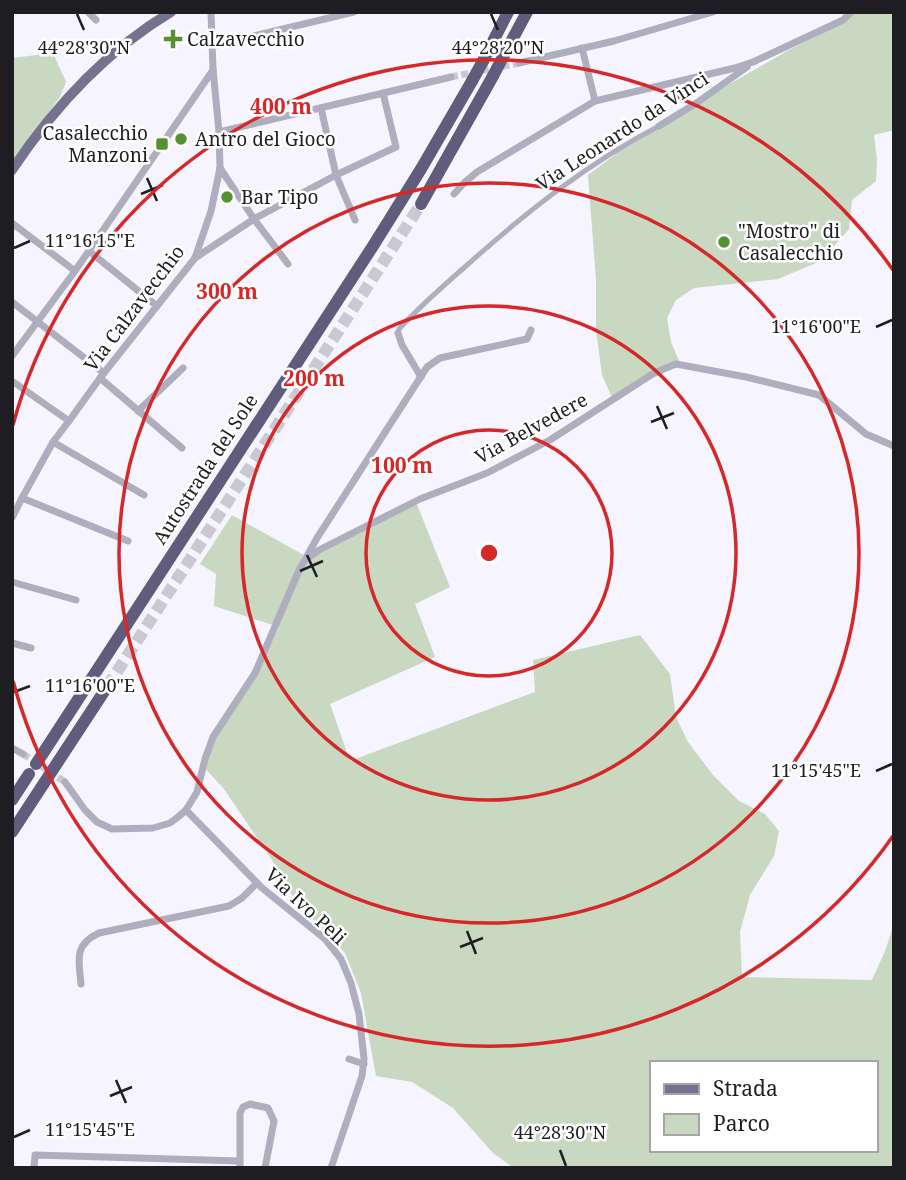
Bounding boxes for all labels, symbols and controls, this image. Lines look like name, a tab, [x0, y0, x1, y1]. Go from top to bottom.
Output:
place label: Calzavecchio	[187, 26, 305, 52]
marker: Calzavecchio	[165, 31, 181, 47]
text: 44°28'30"N	[38, 35, 131, 59]
text: 44°28'20"N	[452, 35, 545, 59]
street label: Via Leonardo da Vinci	[531, 65, 713, 197]
text: 400 m	[250, 92, 312, 120]
place label: Casalecchio Manzoni	[43, 120, 148, 168]
place label: Antro del Gioco	[195, 126, 336, 152]
marker: Antro del Gioco	[173, 131, 189, 147]
marker: Casalecchio Manzoni	[154, 136, 170, 152]
place label: Bar Tipo	[241, 184, 318, 210]
marker: Bar Tipo	[219, 189, 235, 205]
place label: "Mostro" di Casalecchio	[738, 218, 844, 266]
text: 11°16'15"E	[45, 228, 135, 252]
marker: "Mostro" di Casalecchio	[716, 234, 732, 250]
street label: Via Calzavecchio	[78, 239, 190, 377]
text: 300 m	[196, 277, 258, 305]
text: 11°16'00"E	[771, 314, 861, 338]
text: 200 m	[283, 364, 345, 392]
street label: Via Belvedere	[470, 386, 592, 470]
street label: Autostrada del Sole	[147, 389, 263, 549]
text: 100 m	[371, 451, 433, 479]
centre of rings	[477, 541, 501, 565]
text: 11°16'00"E	[45, 673, 135, 697]
text: 11°15'45"E	[771, 758, 861, 782]
street label: Via Ivo Peli	[260, 862, 352, 950]
legend	[650, 1061, 878, 1152]
text: Strada	[713, 1074, 778, 1102]
text: Parco	[713, 1109, 770, 1137]
text: 11°15'45"E	[45, 1117, 135, 1141]
text: 44°28'30"N	[514, 1120, 607, 1144]

